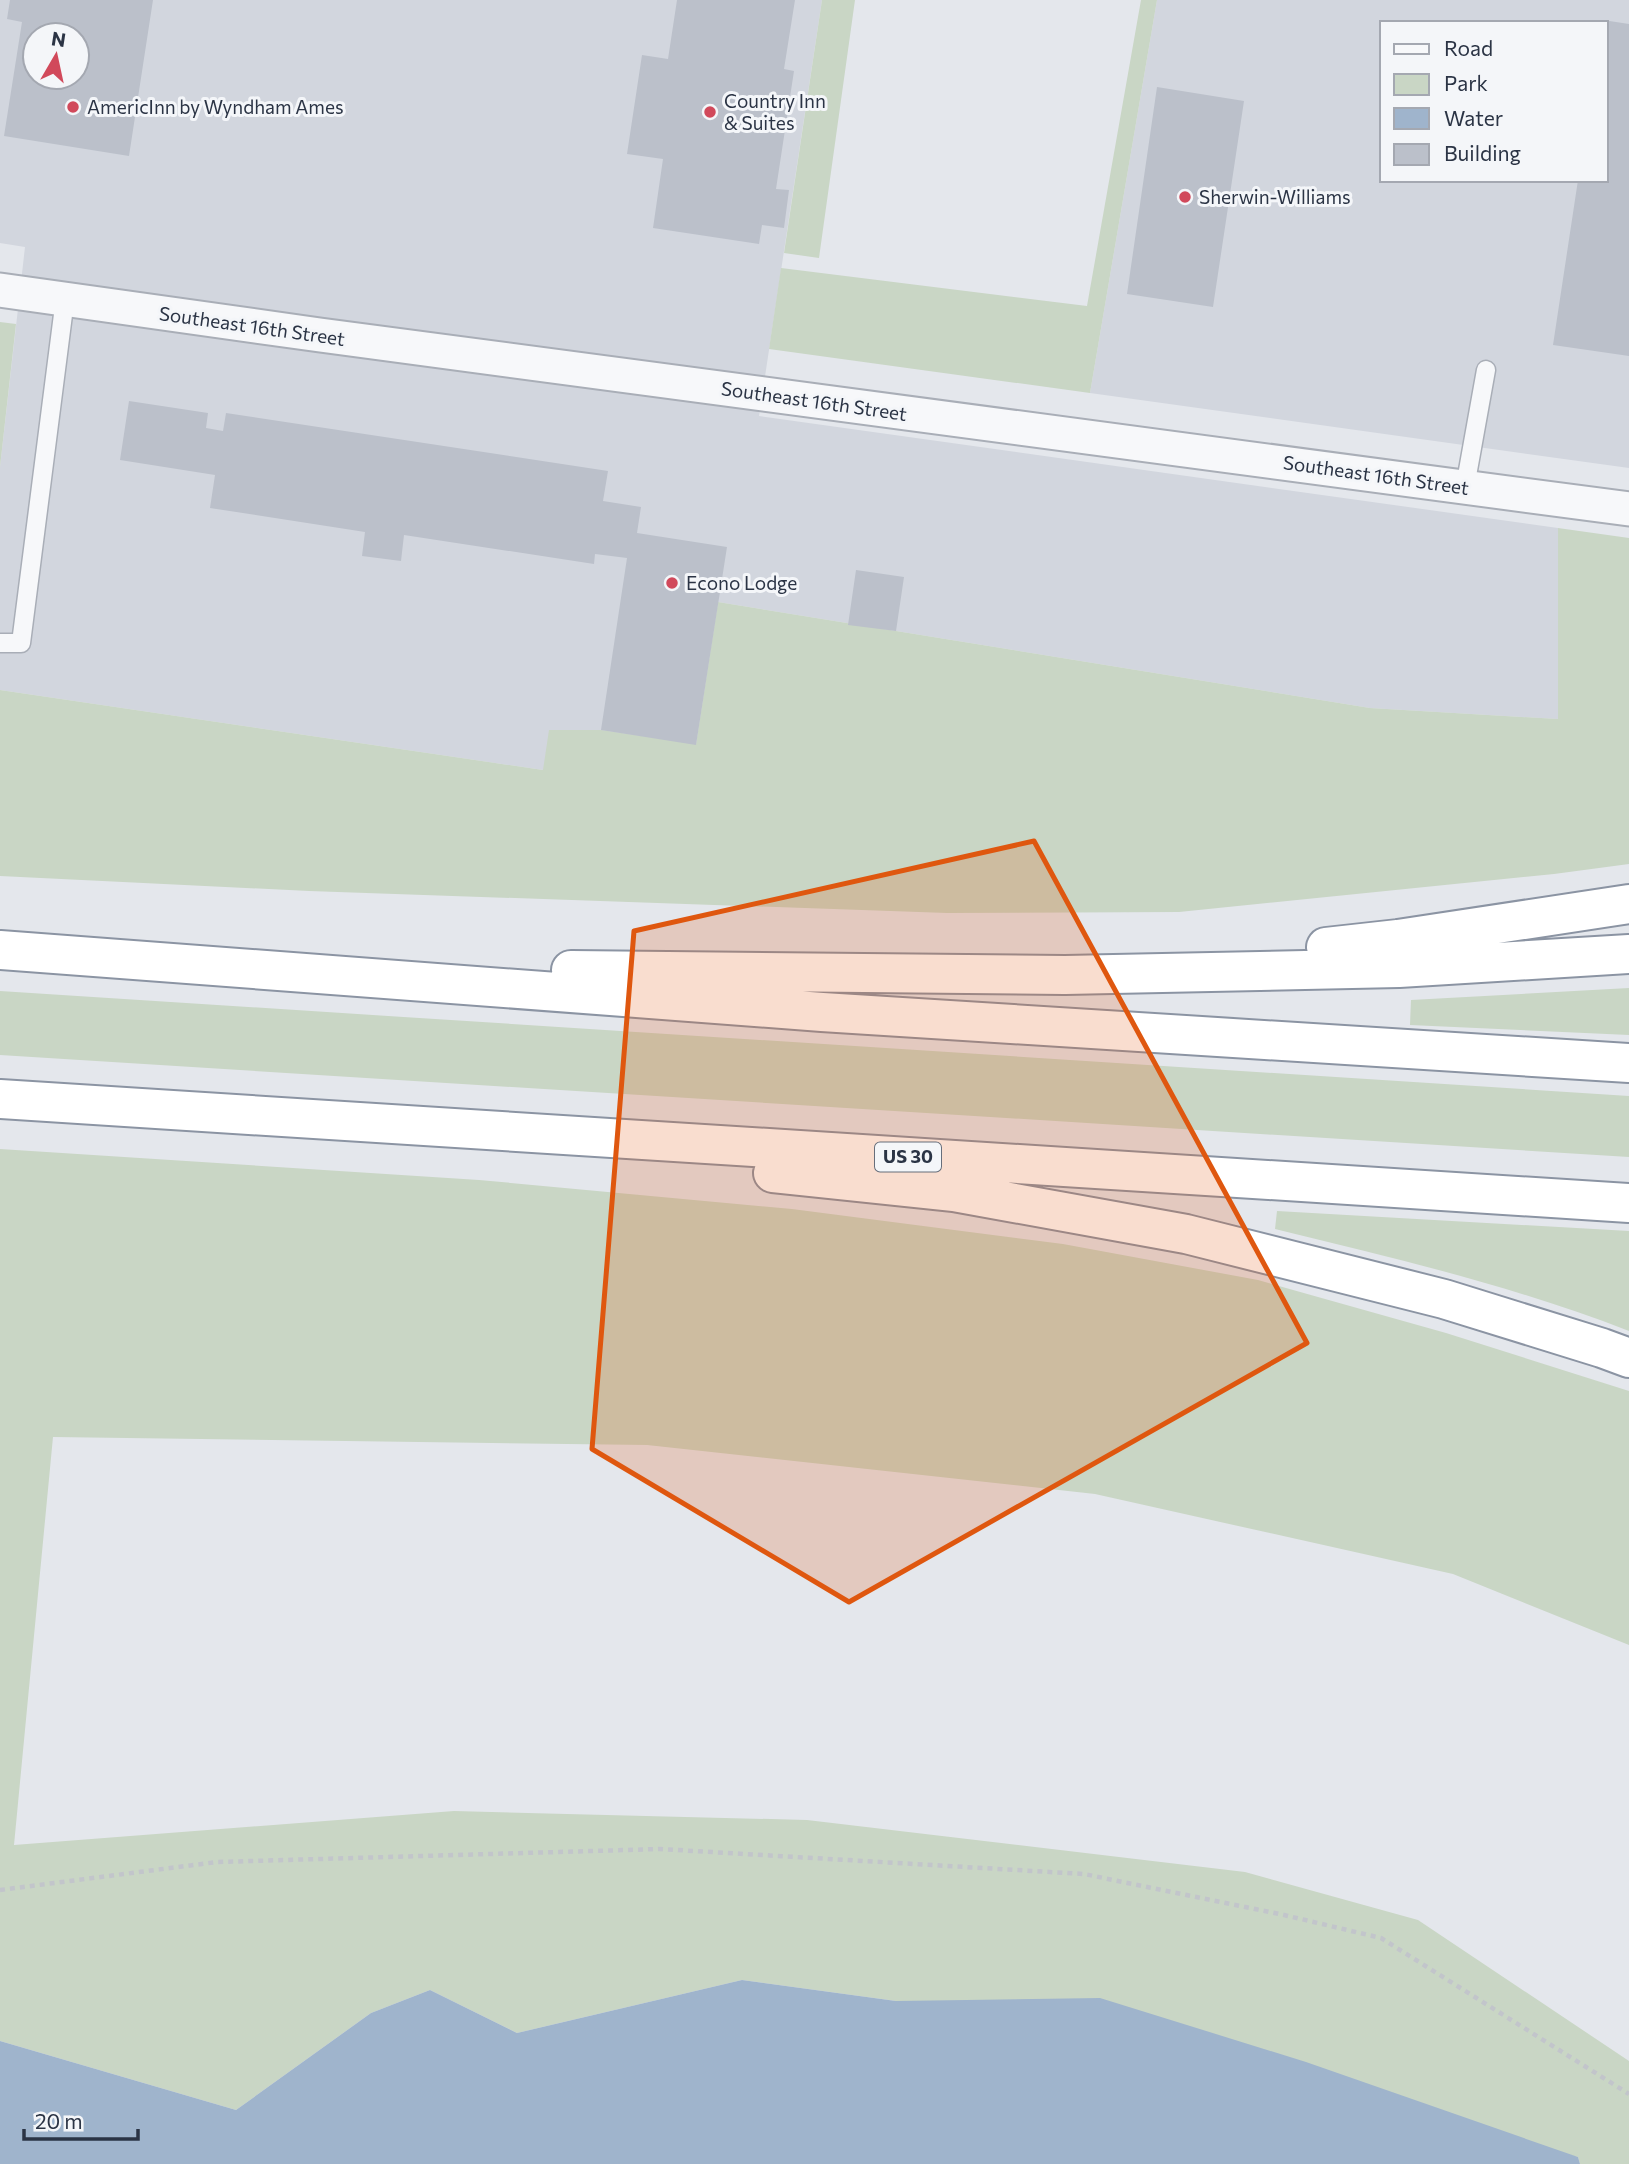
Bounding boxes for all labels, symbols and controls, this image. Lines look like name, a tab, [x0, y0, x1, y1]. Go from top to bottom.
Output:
north arrow	[21, 21, 91, 91]
legend	[1380, 21, 1608, 182]
text: N	[50, 26, 68, 51]
text: Road	[1444, 35, 1493, 60]
text: Park	[1444, 70, 1488, 95]
place label: Country Inn & Suites	[724, 89, 826, 134]
place label: AmericInn by Wyndham Ames	[87, 95, 344, 118]
marker: AmericInn by Wyndham Ames	[65, 99, 81, 115]
marker: Country Inn & Suites	[702, 104, 718, 120]
text: Water	[1444, 105, 1503, 130]
text: Building	[1444, 140, 1521, 165]
place label: Sherwin-Williams	[1199, 185, 1351, 208]
marker: Sherwin-Williams	[1177, 189, 1193, 205]
street label: Southeast 16th Street	[158, 301, 347, 350]
street label: Southeast 16th Street	[720, 376, 909, 425]
street label: Southeast 16th Street	[1282, 450, 1471, 499]
place label: Econo Lodge	[686, 571, 797, 594]
marker: Econo Lodge	[664, 575, 680, 591]
road number: US 30	[875, 1142, 941, 1172]
scale bar	[24, 2098, 138, 2142]
text: 20 m	[35, 2108, 83, 2133]

